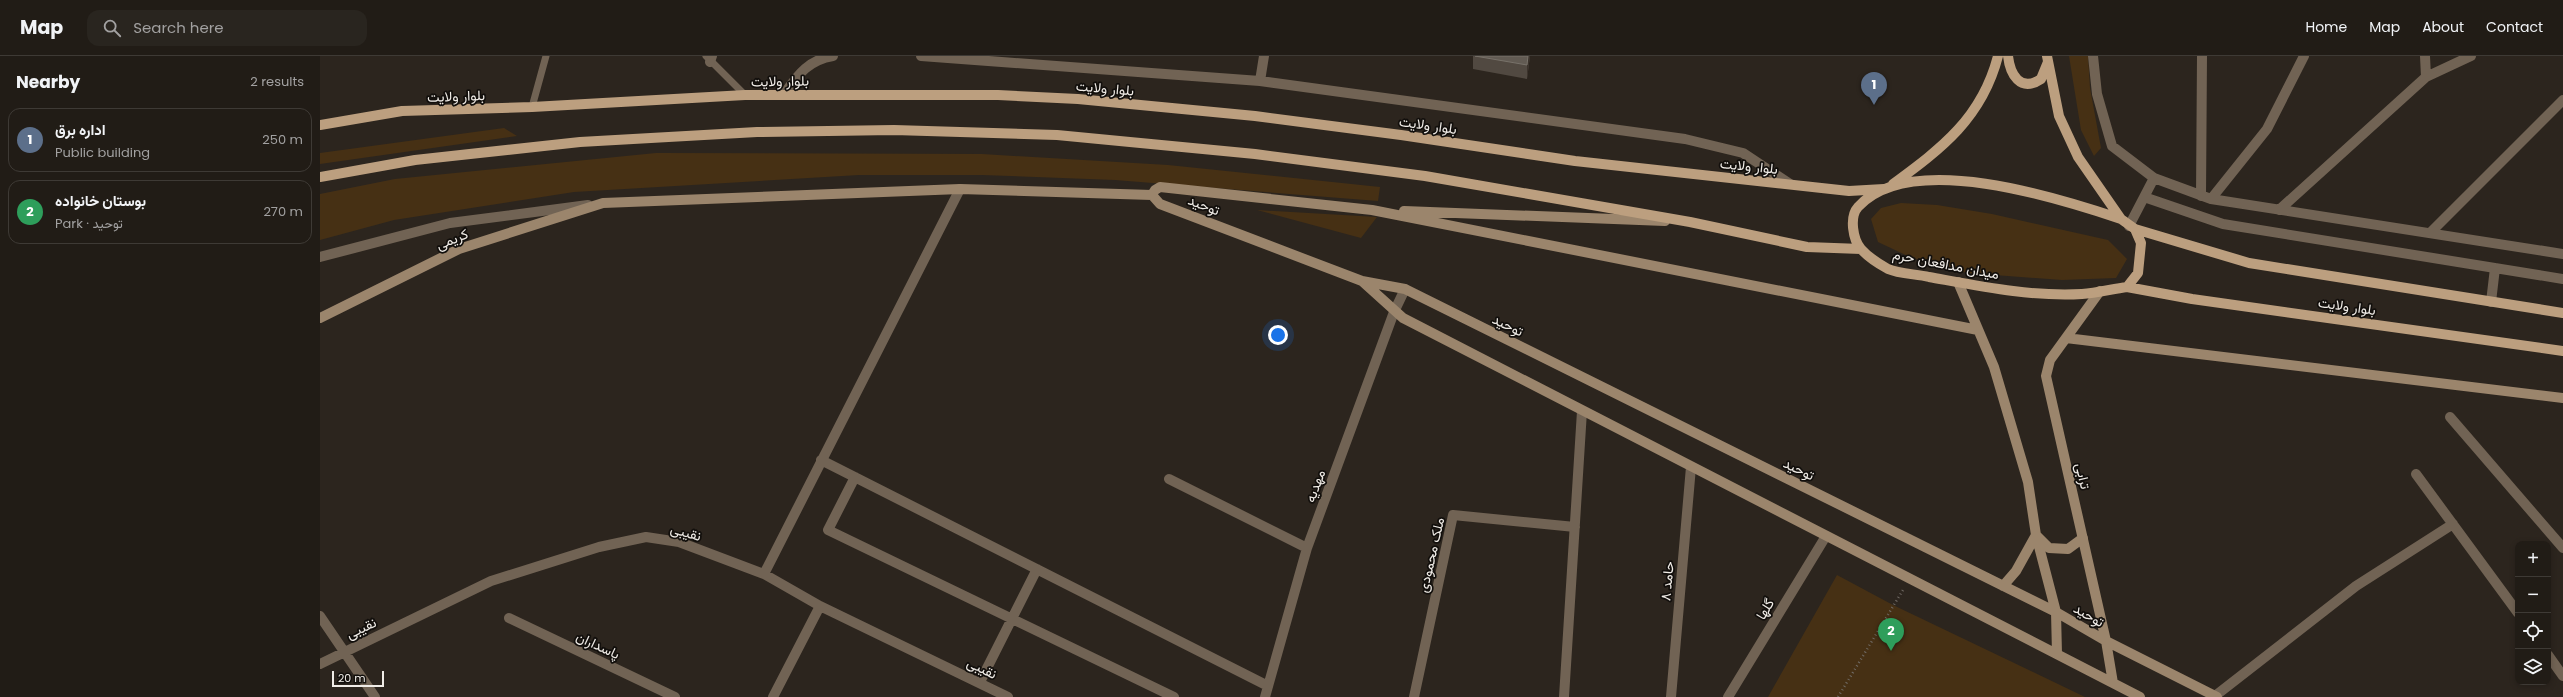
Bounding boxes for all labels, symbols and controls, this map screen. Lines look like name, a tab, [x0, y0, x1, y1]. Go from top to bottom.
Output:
search box	[87, 10, 367, 46]
text: Map	[20, 14, 63, 41]
icon: search	[101, 17, 123, 39]
text: Search here	[133, 17, 224, 38]
text: Home	[2305, 17, 2347, 37]
text: Map	[2369, 17, 2400, 37]
text: About	[2422, 17, 2464, 37]
text: Contact	[2486, 17, 2543, 37]
text: Nearby	[16, 70, 80, 94]
street label: بلوار ولایت	[751, 70, 809, 92]
text: 2 results	[250, 72, 304, 91]
pin: 1	[1861, 72, 1887, 105]
street label: بلوار ولایت	[1075, 76, 1135, 100]
street label: بلوار ولایت	[427, 85, 485, 107]
street label: بلوار ولایت	[1398, 111, 1458, 139]
text: اداره برق	[55, 119, 106, 140]
text: 1	[28, 130, 32, 149]
text: 250 m	[262, 130, 303, 149]
text: Public building	[55, 143, 150, 162]
street label: بلوار ولایت	[1719, 153, 1779, 179]
text: بوستان خانواده	[55, 190, 146, 211]
street label: توحید	[1185, 190, 1223, 220]
text: 2	[26, 202, 34, 221]
text: 270 m	[263, 202, 303, 221]
text: Park · توحید	[55, 214, 123, 233]
street label: کریمی	[433, 223, 471, 255]
street label: میدان مدافعان حرم	[1891, 244, 2001, 284]
street label: بلوار ولایت	[2317, 292, 2377, 320]
street label: توحید	[1489, 309, 1527, 341]
your location	[1268, 325, 1288, 345]
street label: توحید	[1780, 453, 1818, 485]
street label: ترابی	[2070, 461, 2096, 491]
street label: مهدیه	[1300, 467, 1330, 505]
street label: ملک محمودی	[1413, 515, 1449, 595]
street label: نقیبی	[668, 518, 704, 546]
map controls	[2515, 541, 2551, 685]
button: +	[2515, 541, 2551, 577]
street label: حامد ۸	[1655, 560, 1679, 602]
button: −	[2515, 577, 2551, 613]
street label: گلها	[1751, 595, 1779, 623]
street label: توحید	[2070, 598, 2108, 632]
street label: نقیبی	[343, 612, 379, 644]
button: locate	[2515, 613, 2551, 649]
pin: 2	[1878, 618, 1904, 651]
street label: پاسداران	[573, 626, 623, 664]
button: layers	[2515, 649, 2551, 685]
street label: نقیبی	[964, 652, 1000, 684]
scale bar	[332, 669, 384, 688]
text: 20 m	[338, 670, 366, 686]

